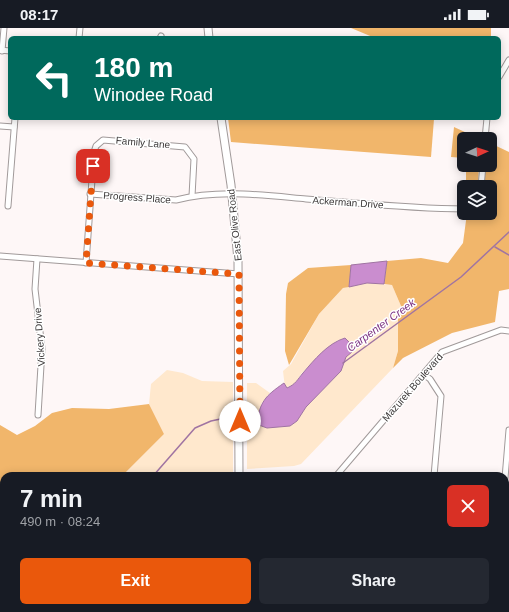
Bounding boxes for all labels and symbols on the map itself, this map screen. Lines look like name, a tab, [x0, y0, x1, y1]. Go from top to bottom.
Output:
north arrow	[457, 132, 497, 172]
street label: Family Lane	[115, 135, 171, 150]
pin	[76, 149, 110, 183]
street label: East Olive Road	[225, 188, 244, 261]
street label: Progress Place	[103, 190, 172, 205]
street label: Ackerman Drive	[312, 195, 384, 210]
water label: Carpenter Creek	[345, 296, 418, 354]
street label: Vickery Drive	[32, 307, 47, 367]
street label: Mazurek Boulevard	[380, 351, 445, 423]
position arrow	[219, 400, 261, 442]

